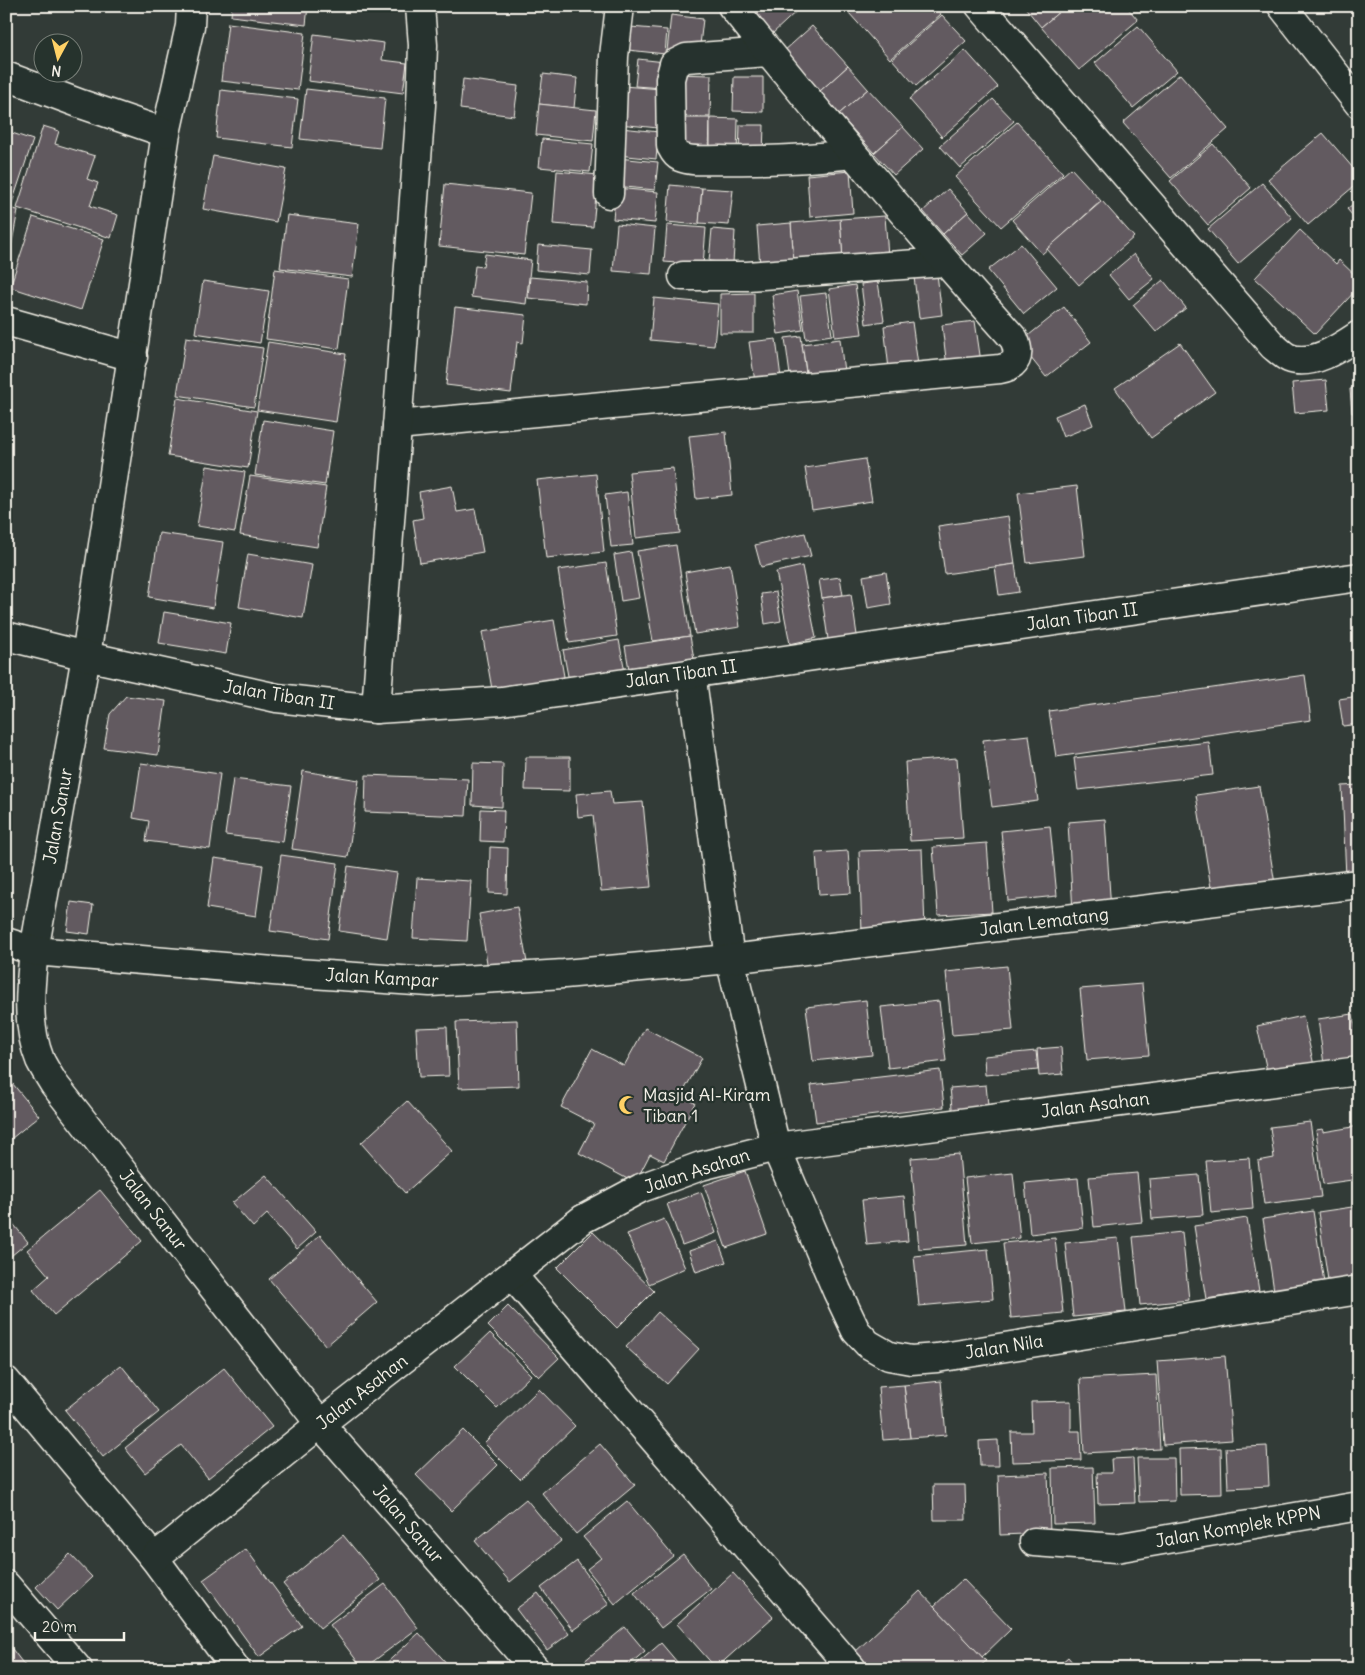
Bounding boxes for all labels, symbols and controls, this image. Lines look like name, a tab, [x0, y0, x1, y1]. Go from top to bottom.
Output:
north arrow	[32, 32, 82, 82]
text: N	[51, 61, 62, 80]
street label: Jalan Tiban II	[1025, 597, 1139, 636]
street label: Jalan Tiban II	[624, 654, 738, 693]
street label: Jalan Tiban II	[222, 674, 337, 715]
street label: Jalan Sanur	[38, 766, 77, 866]
street label: Jalan Lematang	[978, 902, 1110, 941]
street label: Jalan Kampar	[325, 963, 440, 992]
place label: Masjid Al-Kiram Tiban 1	[643, 1083, 771, 1127]
street label: Jalan Asahan	[1039, 1086, 1151, 1123]
mosque icon: Masjid Al-Kiram Tiban 1	[617, 1094, 639, 1116]
street label: Jalan Asahan	[641, 1143, 752, 1198]
street label: Jalan Sanur	[115, 1164, 193, 1255]
street label: Jalan Nila	[963, 1329, 1045, 1364]
street label: Jalan Asahan	[311, 1349, 412, 1434]
street label: Jalan Sanur	[368, 1480, 449, 1568]
street label: Jalan Komplek KPPN	[1153, 1501, 1323, 1552]
scale bar	[35, 1610, 124, 1642]
text: 20 m	[42, 1617, 77, 1636]

